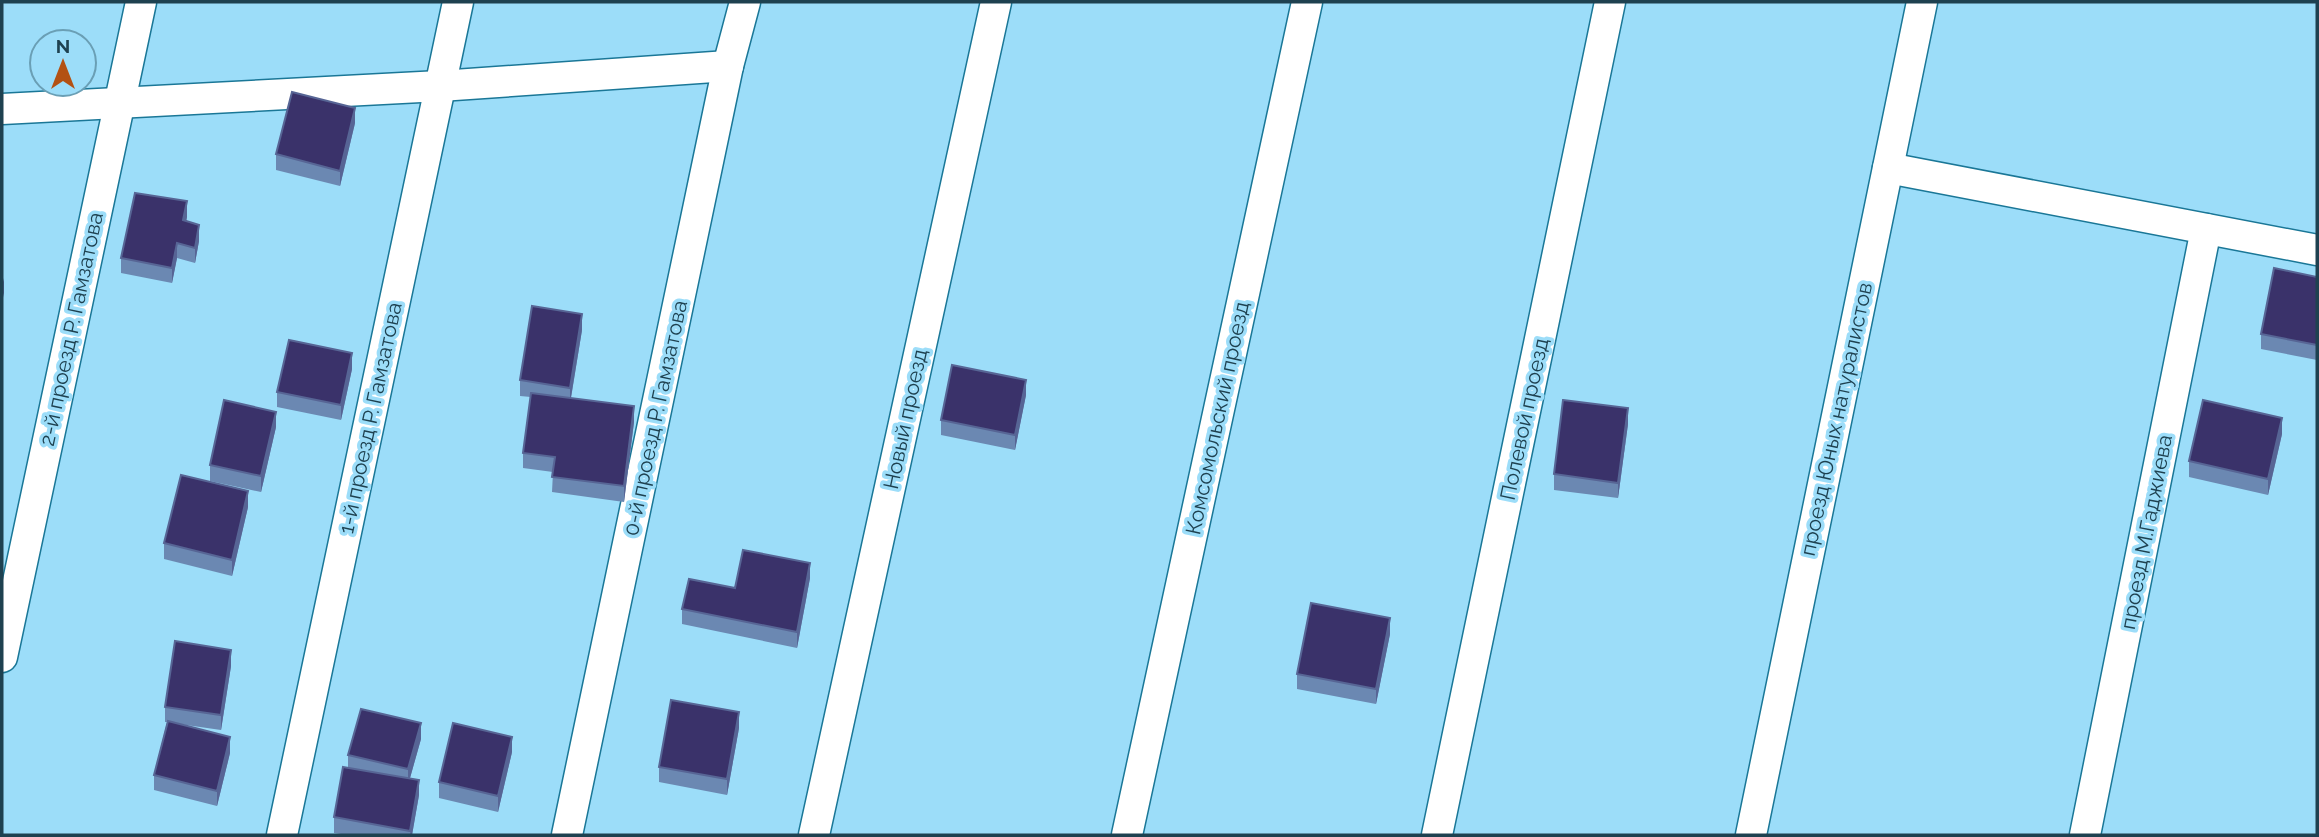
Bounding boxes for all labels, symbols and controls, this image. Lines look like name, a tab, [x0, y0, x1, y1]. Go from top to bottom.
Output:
north arrow	[28, 28, 98, 98]
text: N	[56, 35, 70, 57]
street label: 2-й проезд Р. Гамзатова	[34, 210, 108, 448]
street label: проезд Юных натуралистов	[1795, 280, 1877, 558]
street label: 0-й проезд Р. Гамзатова	[618, 298, 692, 538]
street label: Комсомольский проезд	[1180, 299, 1254, 537]
street label: 1-й проезд Р. Гамзатова	[333, 300, 407, 536]
street label: Полевой проезд	[1495, 336, 1553, 502]
street label: Новый проезд	[878, 347, 932, 491]
street label: проезд М.Гаджиева	[2115, 433, 2177, 631]

